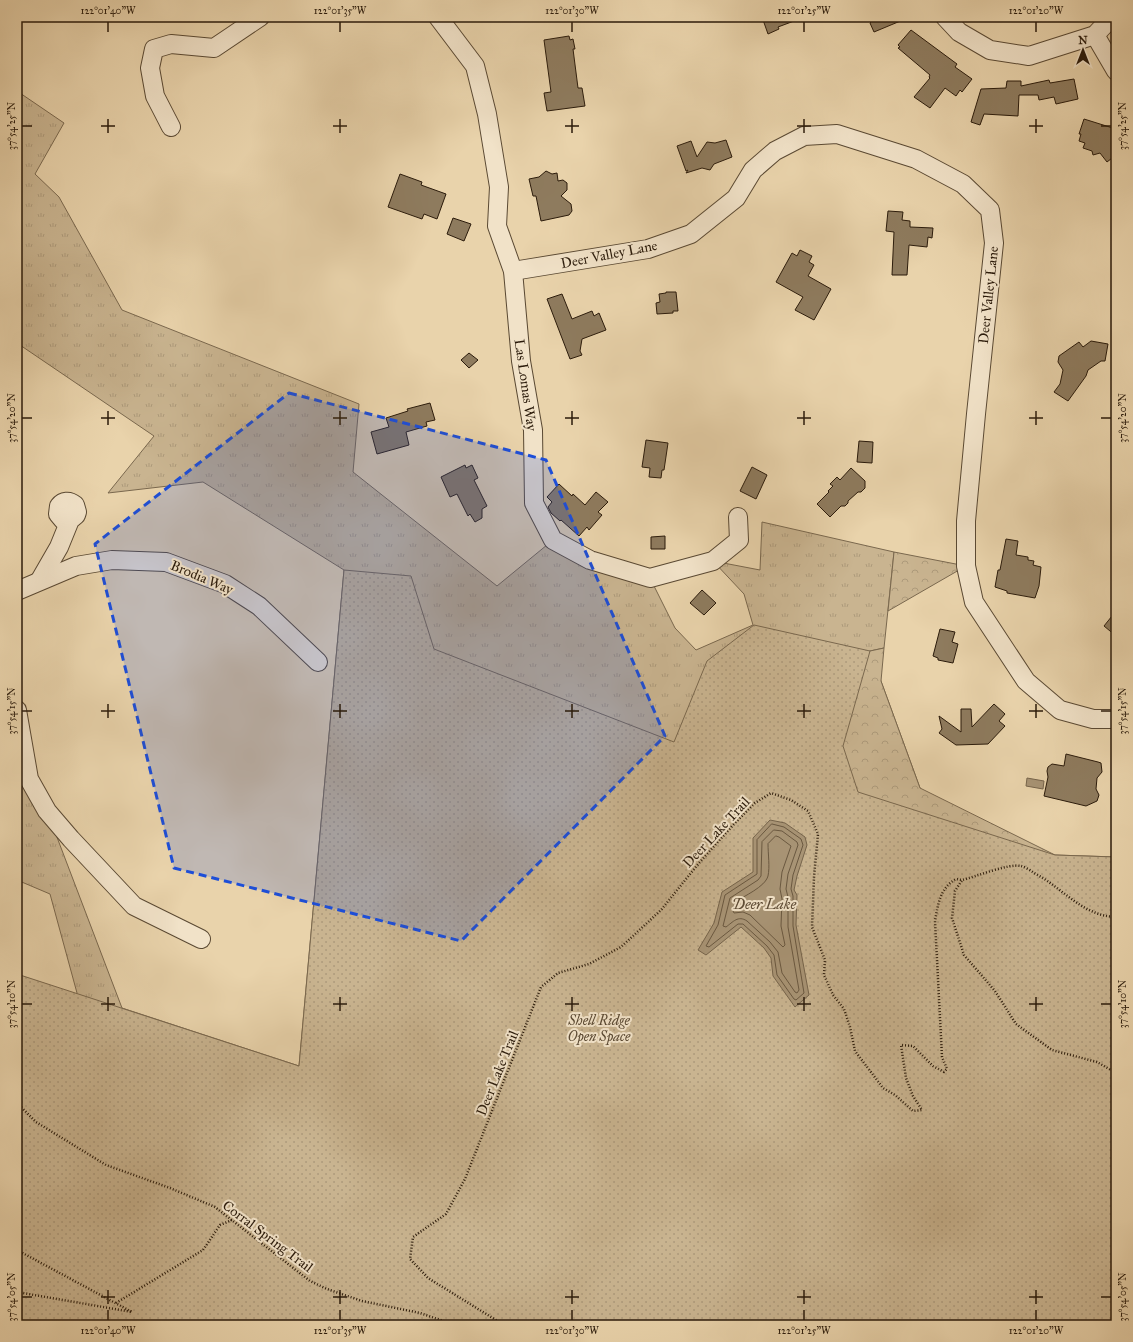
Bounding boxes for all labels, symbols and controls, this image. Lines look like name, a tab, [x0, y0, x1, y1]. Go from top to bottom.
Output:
text: 122°01'40"W	[80, 5, 136, 17]
text: 122°01'35"W	[314, 5, 367, 17]
text: 122°01'30"W	[545, 5, 599, 17]
text: 122°01'25"W	[777, 5, 831, 17]
text: 122°01'20"W	[1009, 5, 1064, 17]
north arrow	[1063, 30, 1103, 70]
text: N	[1078, 34, 1088, 47]
text: 37°54'25"N	[6, 101, 18, 150]
text: 37°54'25"N	[1117, 101, 1129, 150]
street label: Deer Valley Lane	[559, 237, 659, 272]
street label: Deer Valley Lane	[975, 245, 1002, 345]
street label: Las Lomas Way	[511, 338, 540, 433]
text: 37°54'20"N	[6, 393, 18, 443]
text: 37°54'20"N	[1117, 393, 1129, 443]
street label: Brodia Way	[168, 557, 236, 598]
text: 37°54'15"N	[6, 687, 18, 735]
text: 37°54'15"N	[1117, 687, 1129, 735]
street label: Deer Lake Trail	[679, 793, 754, 871]
water label: Deer Lake	[732, 895, 796, 913]
text: 37°54'10"N	[6, 979, 18, 1028]
text: 37°54'10"N	[1117, 979, 1129, 1028]
park label: Shell Ridge Open Space	[567, 1012, 631, 1046]
street label: Deer Lake Trail	[473, 1028, 522, 1118]
street label: Corral Spring Trail	[219, 1197, 317, 1276]
text: 37°54'05"N	[6, 1272, 18, 1322]
text: 37°54'05"N	[1117, 1272, 1129, 1322]
text: 122°01'40"W	[80, 1325, 136, 1337]
text: 122°01'35"W	[314, 1325, 367, 1337]
text: 122°01'30"W	[545, 1325, 599, 1337]
text: 122°01'25"W	[777, 1325, 831, 1337]
text: 122°01'20"W	[1009, 1325, 1064, 1337]

